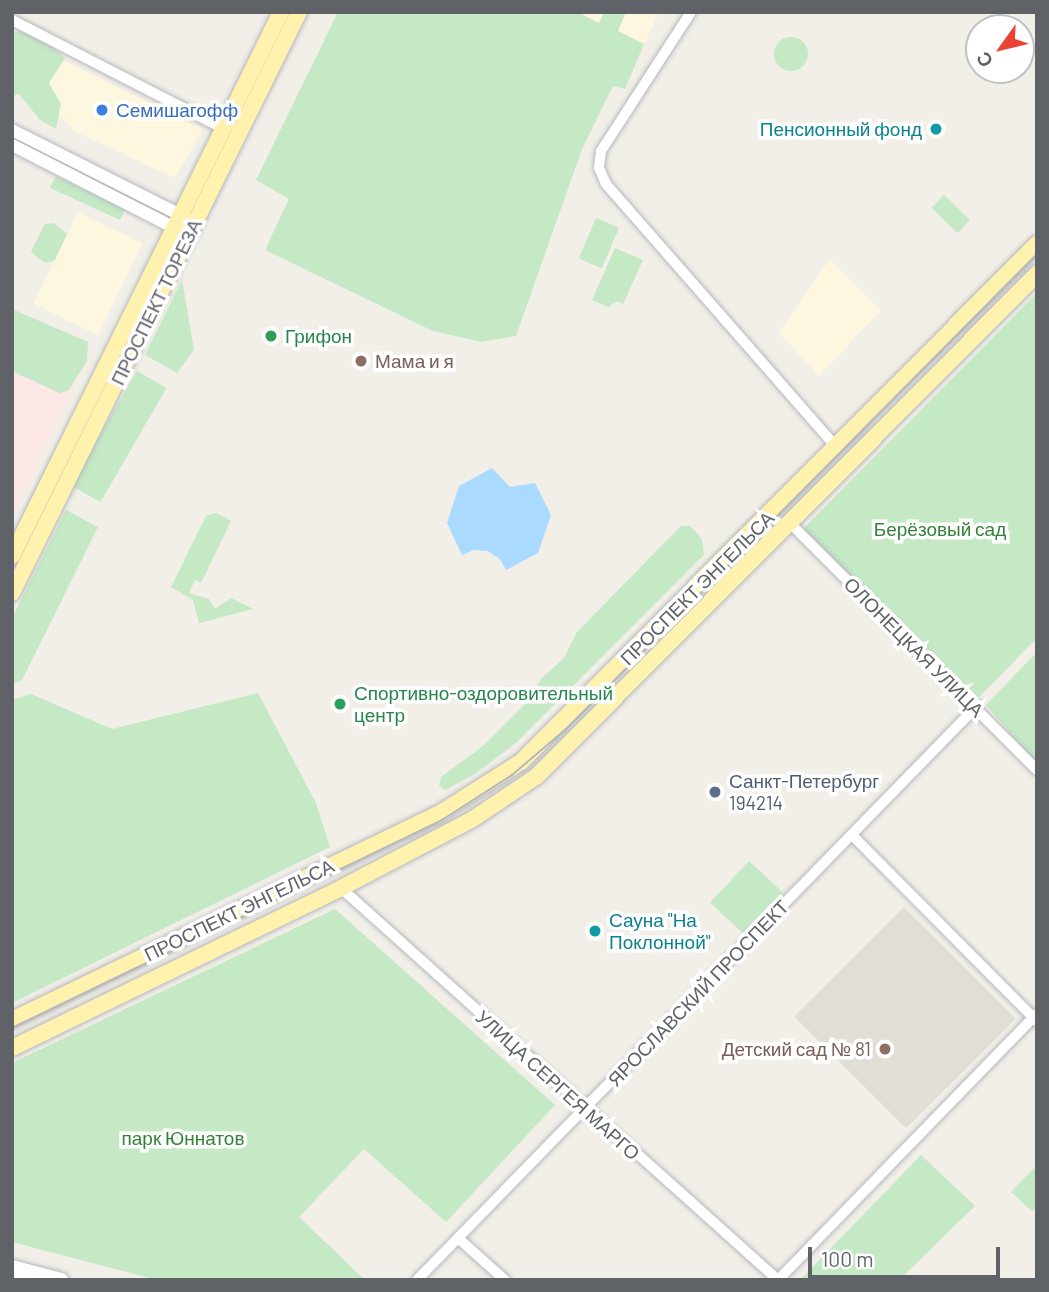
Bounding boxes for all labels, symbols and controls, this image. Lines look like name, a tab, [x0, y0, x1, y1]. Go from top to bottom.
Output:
north arrow	[965, 14, 1035, 84]
text: С	[970, 48, 997, 72]
place label: Семишагофф	[116, 99, 238, 121]
marker: Семишагофф	[94, 102, 110, 118]
place label: Пенсионный фонд	[760, 118, 922, 140]
marker: Пенсионный фонд	[928, 121, 944, 137]
street label: ПРОСПЕКТ ТОРЕЗА	[106, 215, 206, 389]
place label: Грифон	[285, 325, 352, 347]
marker: Грифон	[263, 328, 279, 344]
place label: Мама и я	[375, 350, 454, 372]
marker: Мама и я	[353, 353, 369, 369]
street label: ПРОСПЕКТ ЭНГЕЛЬСА	[615, 506, 779, 670]
park label: Берёзовый сад	[874, 518, 1006, 540]
street label: ОЛОНЕЦКАЯ УЛИЦА	[840, 573, 988, 721]
place label: Спортивно-оздоровительный центр	[354, 682, 613, 726]
marker: Спортивно-оздоровительный центр	[332, 696, 348, 712]
place label: Санкт-Петербург 194214	[729, 770, 879, 814]
marker: Санкт-Петербург 194214	[707, 784, 723, 800]
street label: ПРОСПЕКТ ЭНГЕЛЬСА	[141, 854, 337, 966]
street label: ЯРОСЛАВСКИЙ ПРОСПЕКТ	[603, 895, 793, 1091]
place label: Сауна "На Поклонной"	[609, 909, 711, 953]
marker: Сауна "На Поклонной"	[587, 923, 603, 939]
street label: УЛИЦА СЕРГЕЯ МАРГО	[471, 1005, 645, 1165]
place label: Детский сад № 81	[722, 1038, 871, 1060]
marker: Детский сад № 81	[877, 1041, 893, 1057]
park label: парк Юннатов	[121, 1127, 245, 1149]
scale bar	[811, 1232, 1004, 1276]
text: 100 m	[821, 1246, 874, 1271]

